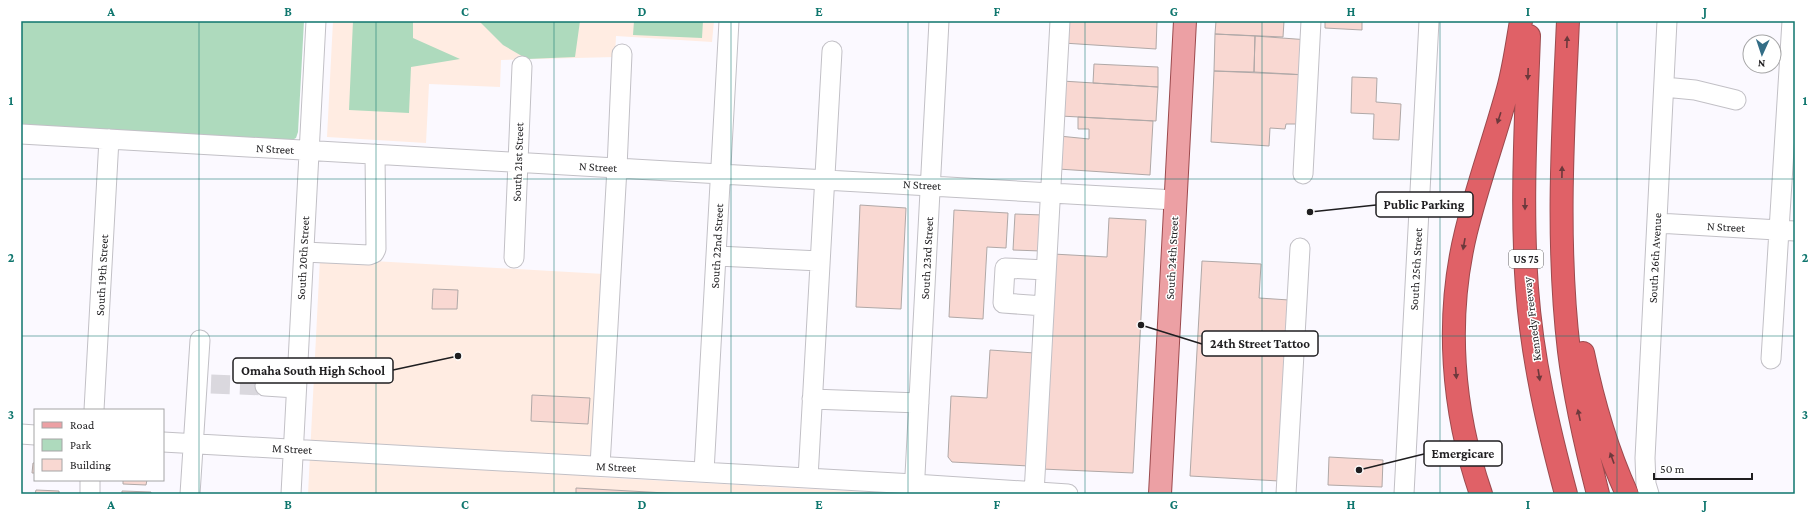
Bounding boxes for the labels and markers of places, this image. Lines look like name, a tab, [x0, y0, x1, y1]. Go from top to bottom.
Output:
callout: Public Parking	[1376, 192, 1473, 217]
callout: 24th Street Tattoo	[1202, 331, 1318, 356]
callout: Omaha South High School	[233, 358, 393, 383]
callout: Emergicare	[1424, 441, 1502, 466]

